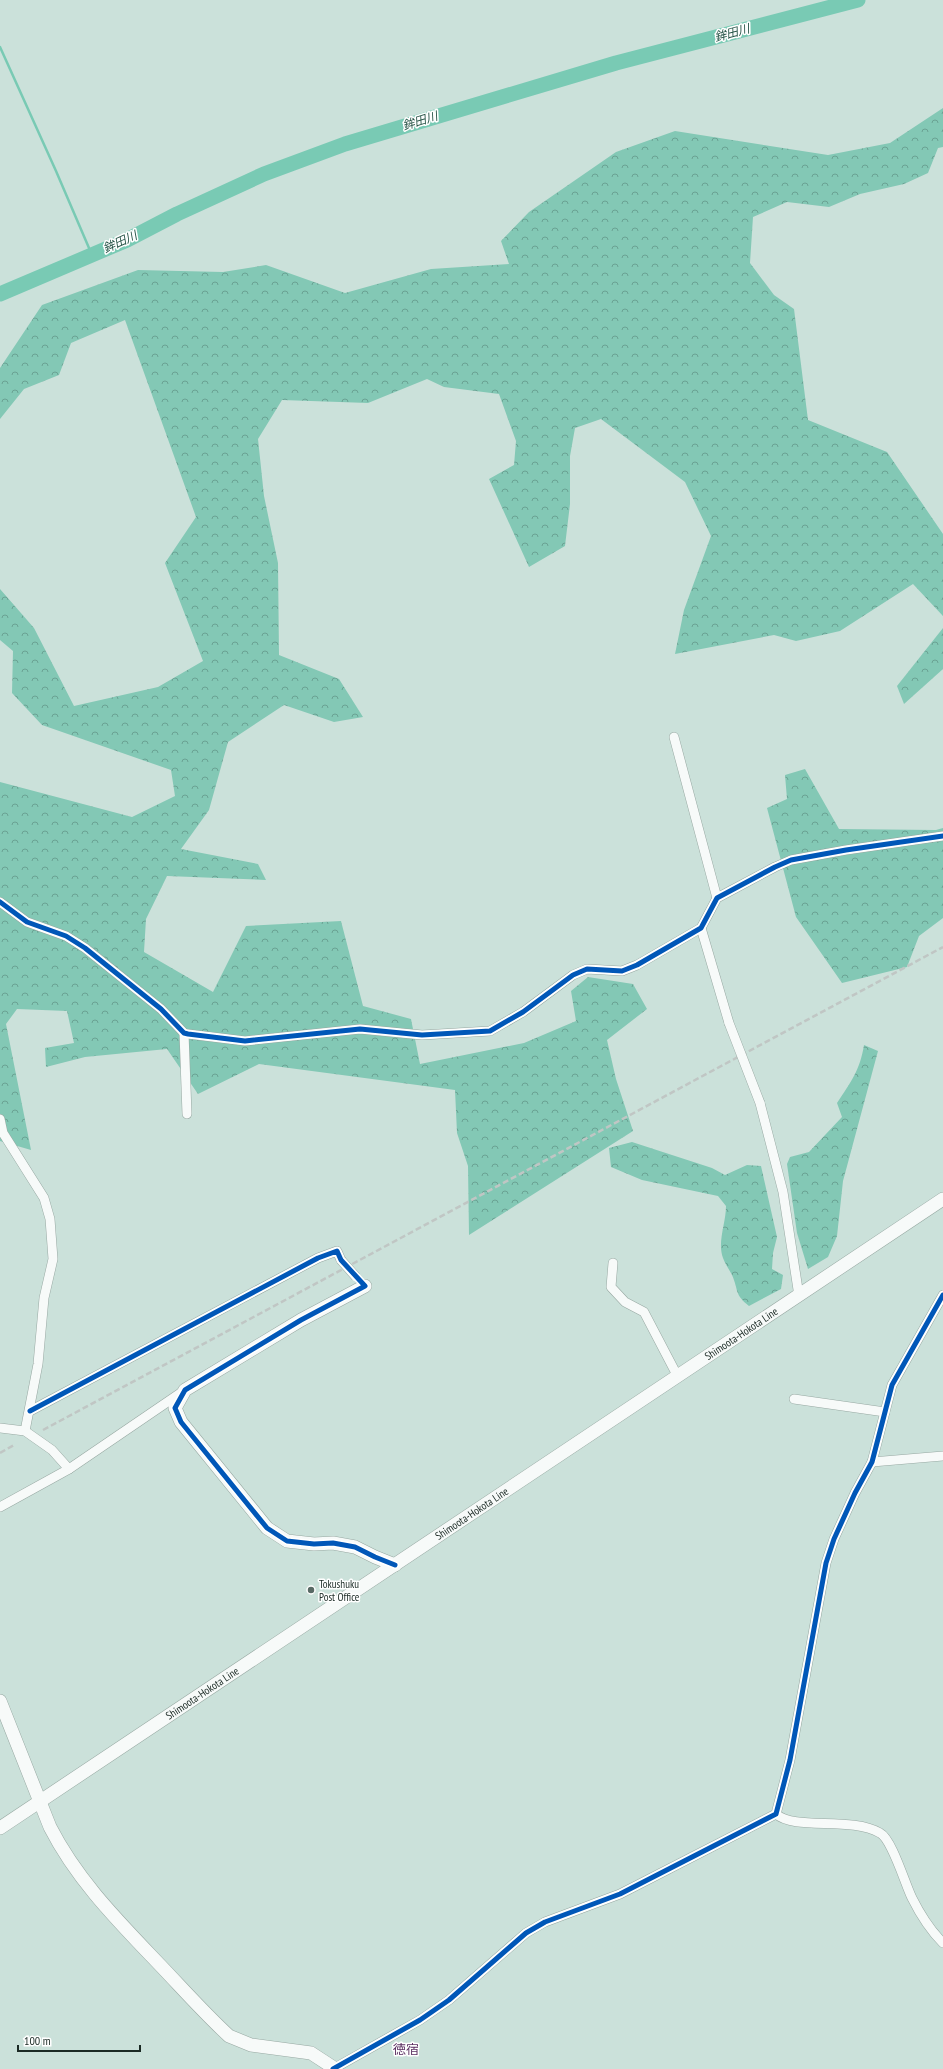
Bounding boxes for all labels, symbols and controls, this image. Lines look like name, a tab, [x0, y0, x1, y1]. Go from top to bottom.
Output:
water label: 鉾田川	[713, 20, 753, 44]
water label: 鉾田川	[400, 108, 441, 133]
water label: 鉾田川	[100, 227, 141, 256]
street label: Shimoota-Hokota Line	[702, 1304, 781, 1363]
street label: Shimoota-Hokota Line	[432, 1484, 511, 1543]
place label: Tokushuku Post Office	[319, 1577, 360, 1604]
marker: Tokushuku Post Office	[306, 1585, 316, 1595]
street label: Shimoota-Hokota Line	[163, 1663, 242, 1723]
scale bar	[18, 2027, 140, 2053]
text: 100 m	[24, 2033, 51, 2048]
district label: 徳宿	[393, 2041, 419, 2058]

